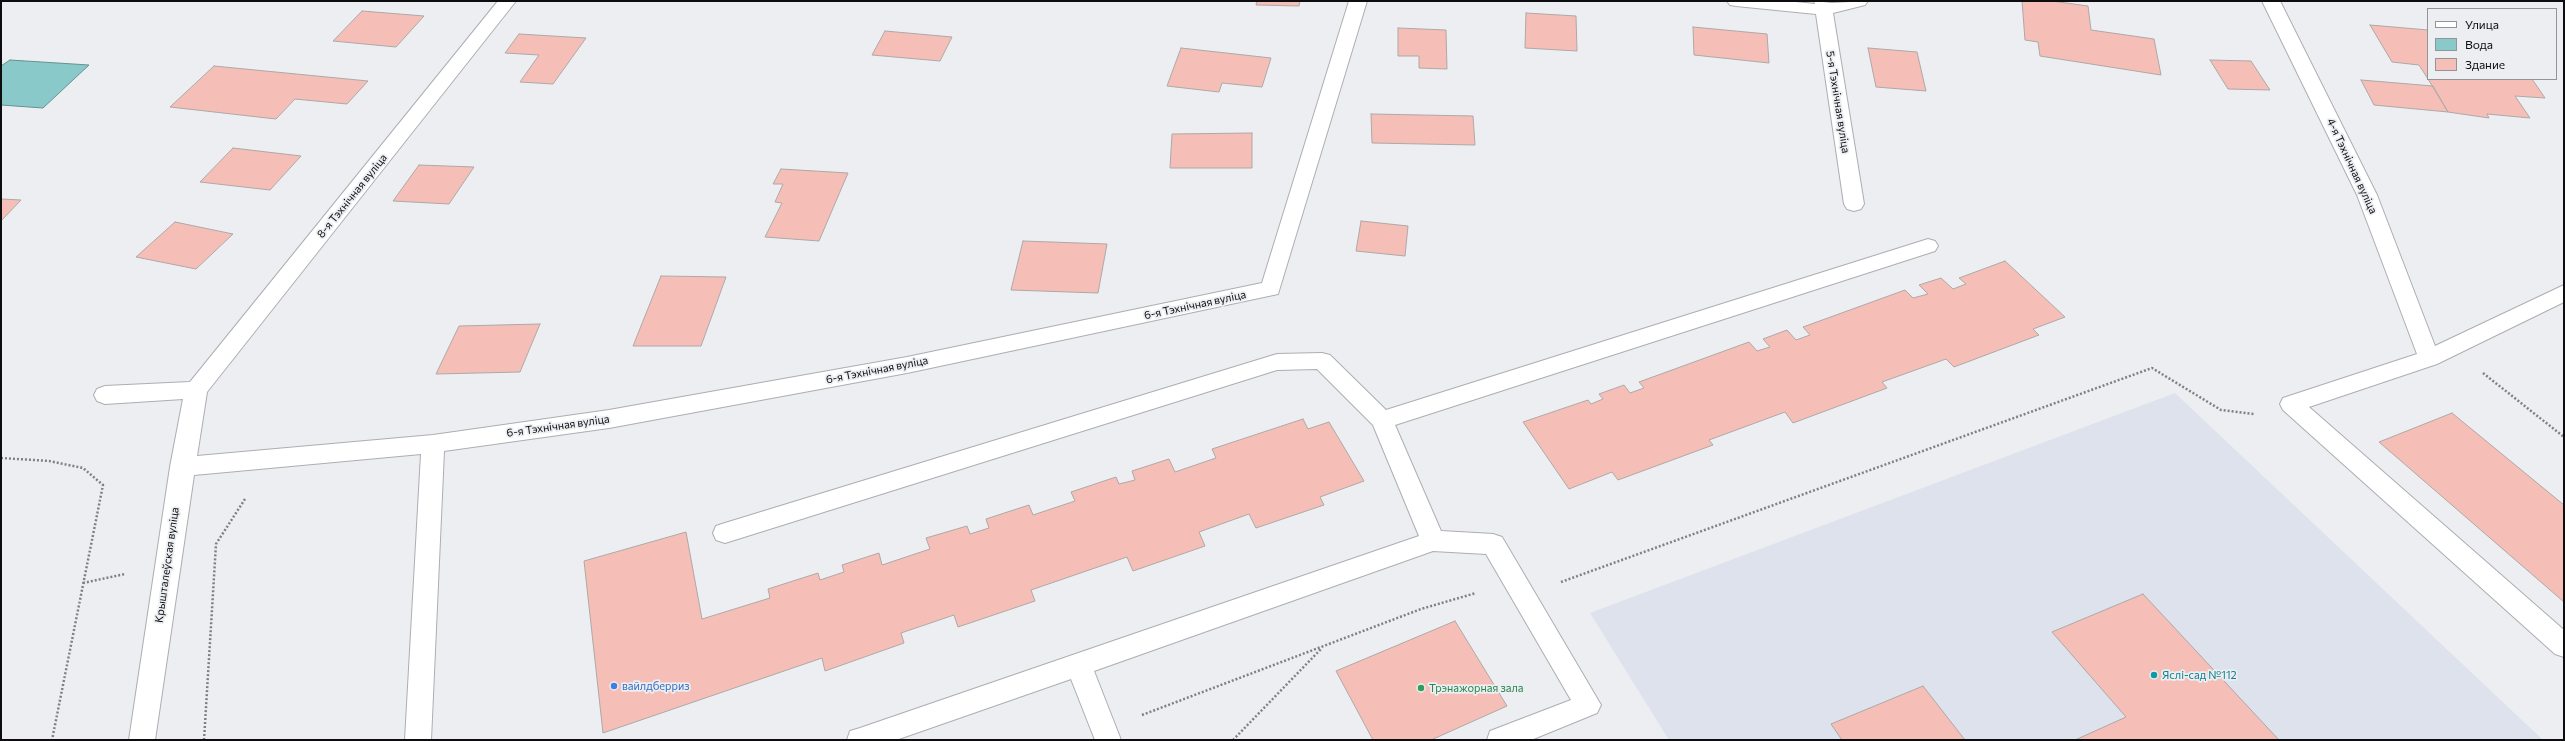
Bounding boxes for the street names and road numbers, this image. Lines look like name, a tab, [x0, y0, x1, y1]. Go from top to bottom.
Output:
street label: 5-я Тэхнічная вуліца	[1823, 50, 1853, 154]
street label: 4-я Тэхнічная вуліца	[2324, 116, 2380, 216]
street label: 8-я Тэхнічная вуліца	[314, 151, 390, 241]
street label: 6-я Тэхнічная вуліца	[1143, 288, 1247, 322]
street label: 6-я Тэхнічная вуліца	[825, 354, 929, 386]
street label: 6-я Тэхнічная вуліца	[506, 412, 610, 440]
street label: Крышталеўская вуліца	[152, 506, 182, 624]

